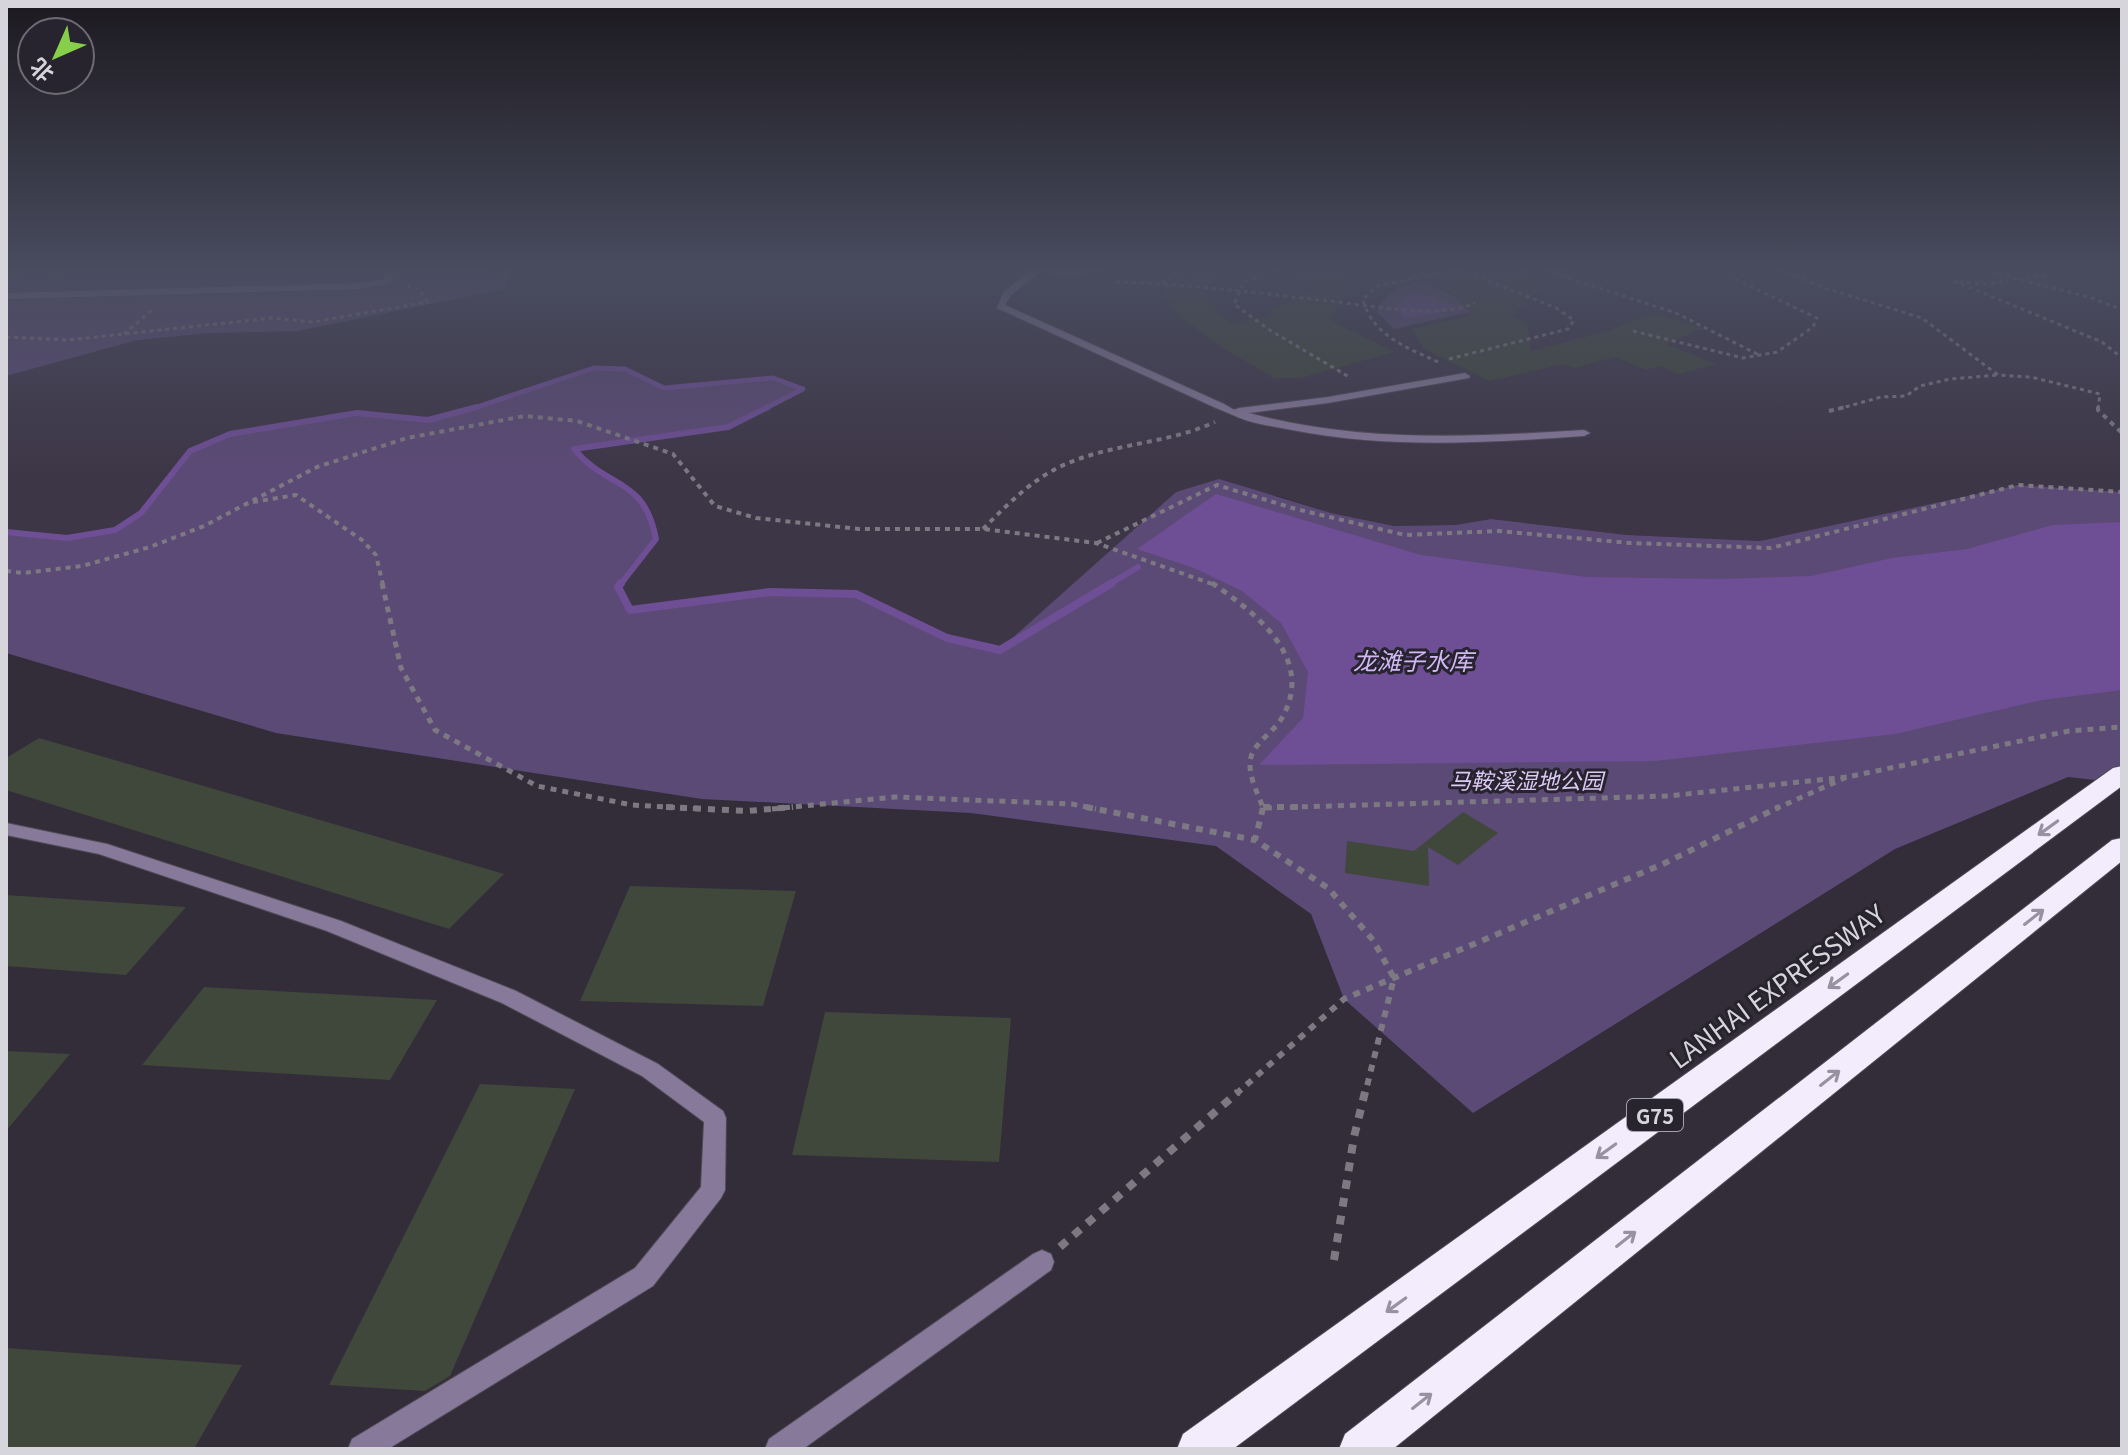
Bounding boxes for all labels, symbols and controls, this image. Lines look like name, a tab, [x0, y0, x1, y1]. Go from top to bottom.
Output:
north arrow	[16, 16, 96, 96]
text: 北	[21, 52, 60, 91]
water label: 龙滩子水库	[1353, 642, 1477, 677]
park label: 马鞍溪湿地公园	[1449, 763, 1606, 795]
one-way arrow	[2038, 819, 2059, 836]
street label: LANHAI EXPRESSWAY	[1661, 894, 1891, 1076]
one-way arrow	[2023, 908, 2044, 926]
one-way arrow	[1828, 972, 1849, 989]
one-way arrow	[1819, 1070, 1840, 1087]
road number: G75	[1627, 1099, 1683, 1131]
one-way arrow	[1595, 1143, 1617, 1159]
one-way arrow	[1615, 1231, 1636, 1248]
one-way arrow	[1385, 1296, 1407, 1313]
one-way arrow	[1411, 1392, 1432, 1409]

